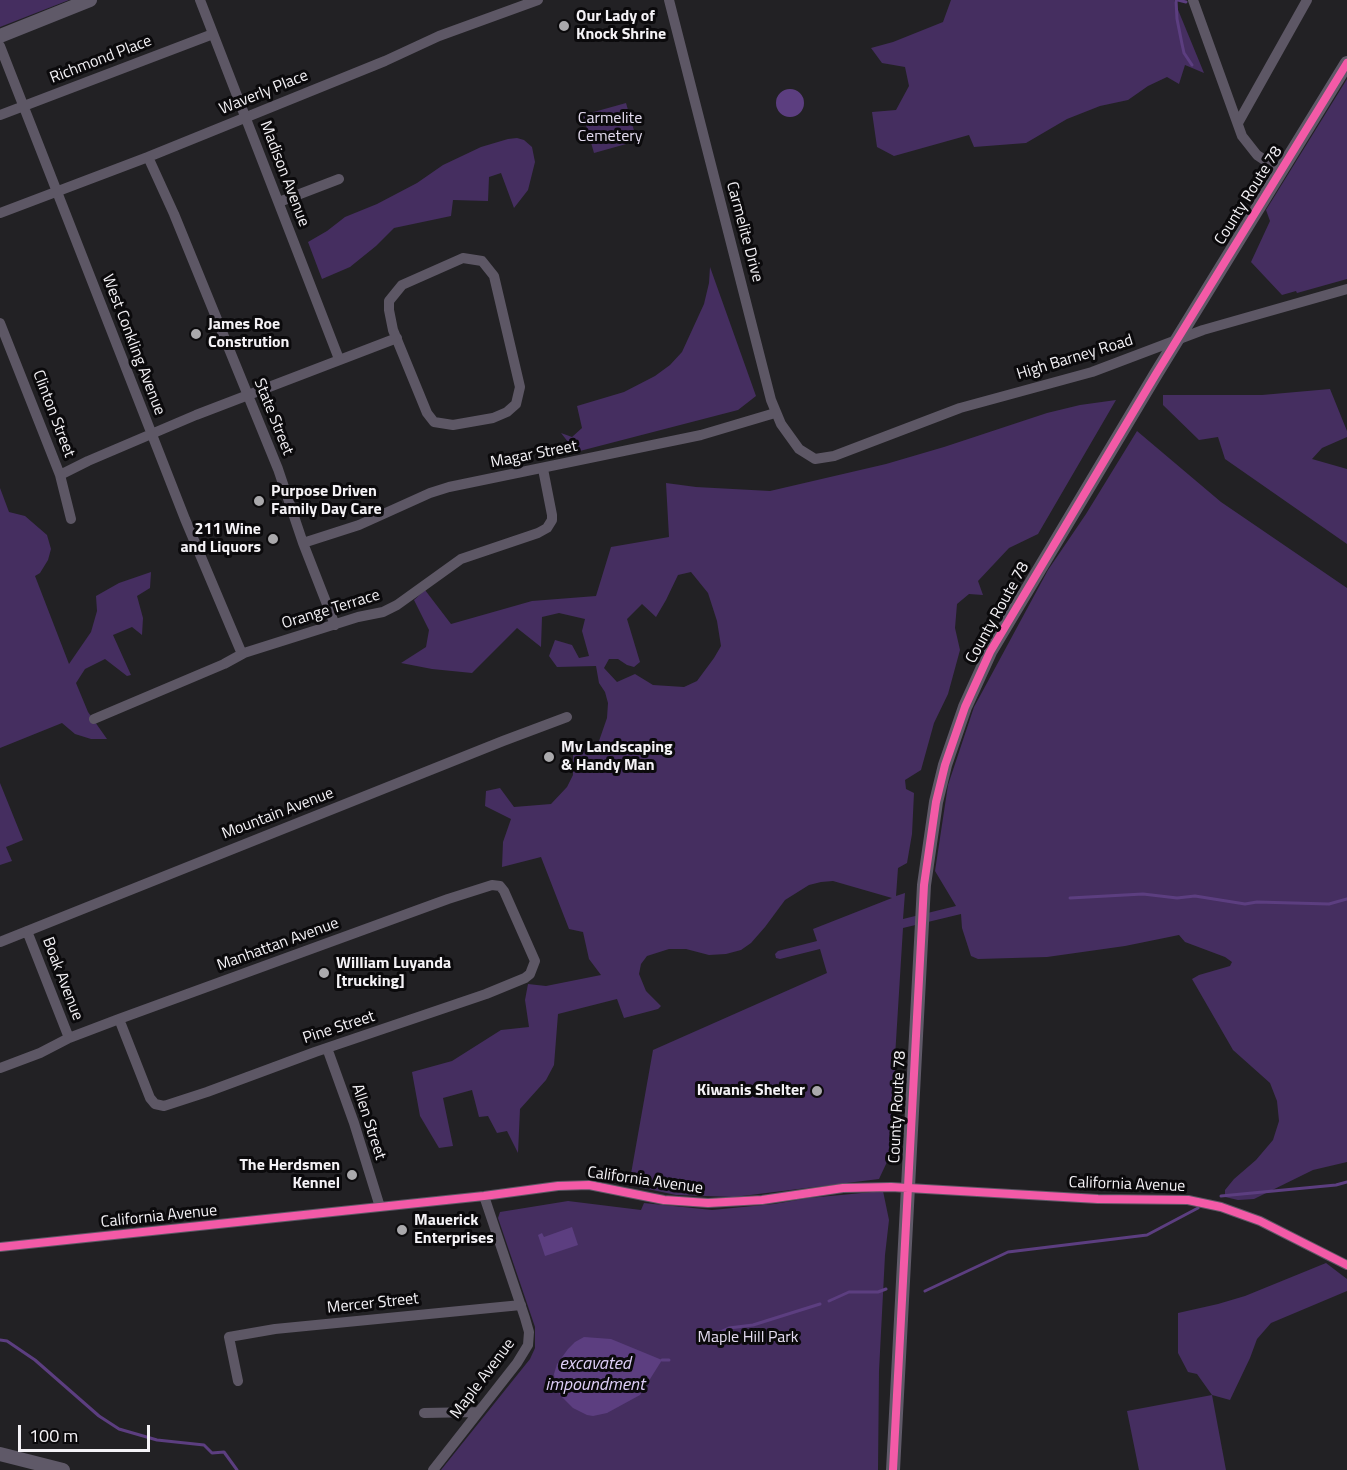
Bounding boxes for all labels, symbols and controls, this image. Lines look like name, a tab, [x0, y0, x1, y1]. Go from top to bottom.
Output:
place label: Our Lady of Knock Shrine	[576, 7, 666, 45]
marker: Our Lady of Knock Shrine	[557, 19, 571, 33]
street label: Richmond Place	[47, 32, 155, 88]
street label: Waverly Place	[217, 66, 311, 120]
park label: Carmelite Cemetery	[578, 109, 642, 147]
street label: Madison Avenue	[255, 119, 313, 229]
street label: County Route 78	[1211, 143, 1287, 249]
street label: Carmelite Drive	[721, 180, 767, 284]
street label: West Conkling Avenue	[97, 272, 169, 418]
place label: James Roe Constrution	[208, 315, 289, 353]
marker: James Roe Constrution	[189, 327, 203, 341]
street label: High Barney Road	[1015, 331, 1135, 385]
street label: Clinton Street	[28, 368, 78, 460]
street label: State Street	[249, 376, 297, 458]
street label: Magar Street	[489, 437, 579, 473]
place label: Purpose Driven Family Day Care	[271, 482, 382, 520]
marker: Purpose Driven Family Day Care	[252, 494, 266, 508]
place label: 211 Wine and Liquors	[180, 520, 261, 558]
marker: 211 Wine and Liquors	[266, 532, 280, 546]
street label: County Route 78	[962, 559, 1034, 667]
street label: Orange Terrace	[280, 586, 382, 634]
place label: Mv Landscaping & Handy Man	[561, 738, 673, 776]
marker: Mv Landscaping & Handy Man	[542, 750, 556, 764]
street label: Mountain Avenue	[219, 784, 337, 844]
street label: Manhattan Avenue	[215, 914, 341, 976]
street label: Boak Avenue	[37, 935, 87, 1023]
place label: William Luyanda [trucking]	[336, 954, 451, 992]
marker: William Luyanda [trucking]	[317, 966, 331, 980]
street label: Pine Street	[301, 1007, 377, 1049]
street label: County Route 78	[885, 1050, 911, 1164]
place label: Kiwanis Shelter	[697, 1081, 805, 1101]
street label: Allen Street	[347, 1082, 389, 1162]
marker: Kiwanis Shelter	[810, 1084, 824, 1098]
place label: The Herdsmen Kennel	[239, 1156, 340, 1194]
street label: California Avenue	[586, 1163, 704, 1199]
marker: The Herdsmen Kennel	[345, 1168, 359, 1182]
street label: California Avenue	[1068, 1173, 1186, 1197]
street label: California Avenue	[100, 1201, 218, 1233]
place label: Mauerick Enterprises	[414, 1211, 494, 1249]
marker: Mauerick Enterprises	[395, 1223, 409, 1237]
street label: Mercer Street	[326, 1290, 420, 1318]
park label: Maple Hill Park	[697, 1328, 799, 1348]
street label: Maple Avenue	[447, 1335, 519, 1423]
water label: excavated impoundment	[545, 1354, 645, 1396]
scale bar	[21, 1413, 153, 1451]
text: 100 m	[29, 1422, 78, 1449]

